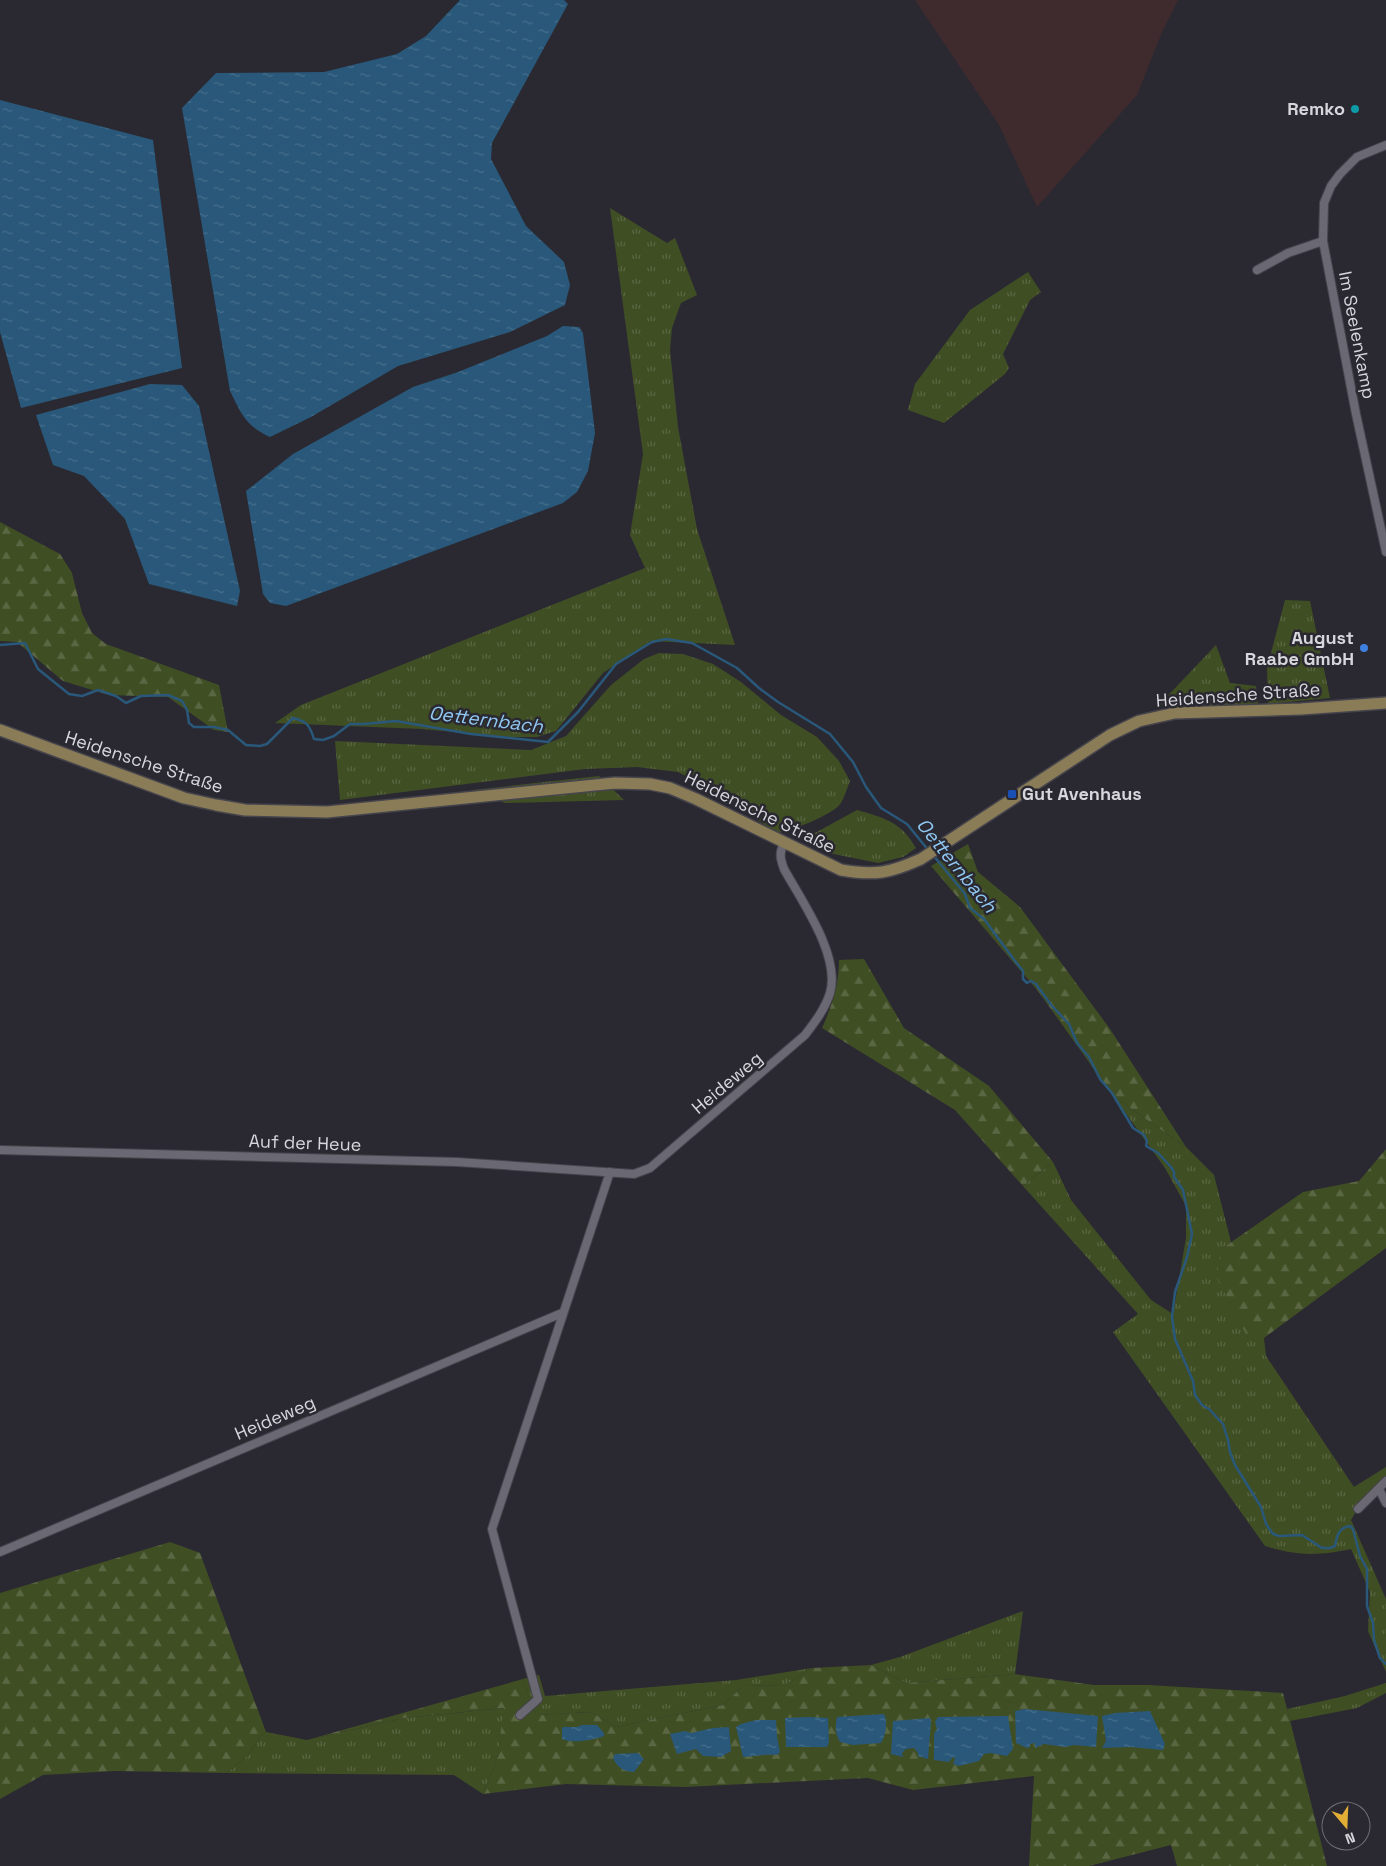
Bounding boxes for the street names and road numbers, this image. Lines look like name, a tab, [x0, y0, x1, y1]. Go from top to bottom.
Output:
street label: Im Seelenkamp	[1334, 269, 1381, 401]
street label: Heidensche Straße	[1155, 677, 1321, 712]
street label: Heidensche Straße	[62, 725, 226, 798]
street label: Heidensche Straße	[681, 765, 839, 858]
street label: Heideweg	[687, 1046, 767, 1119]
street label: Auf der Heue	[248, 1129, 362, 1156]
street label: Heideweg	[231, 1390, 319, 1445]

